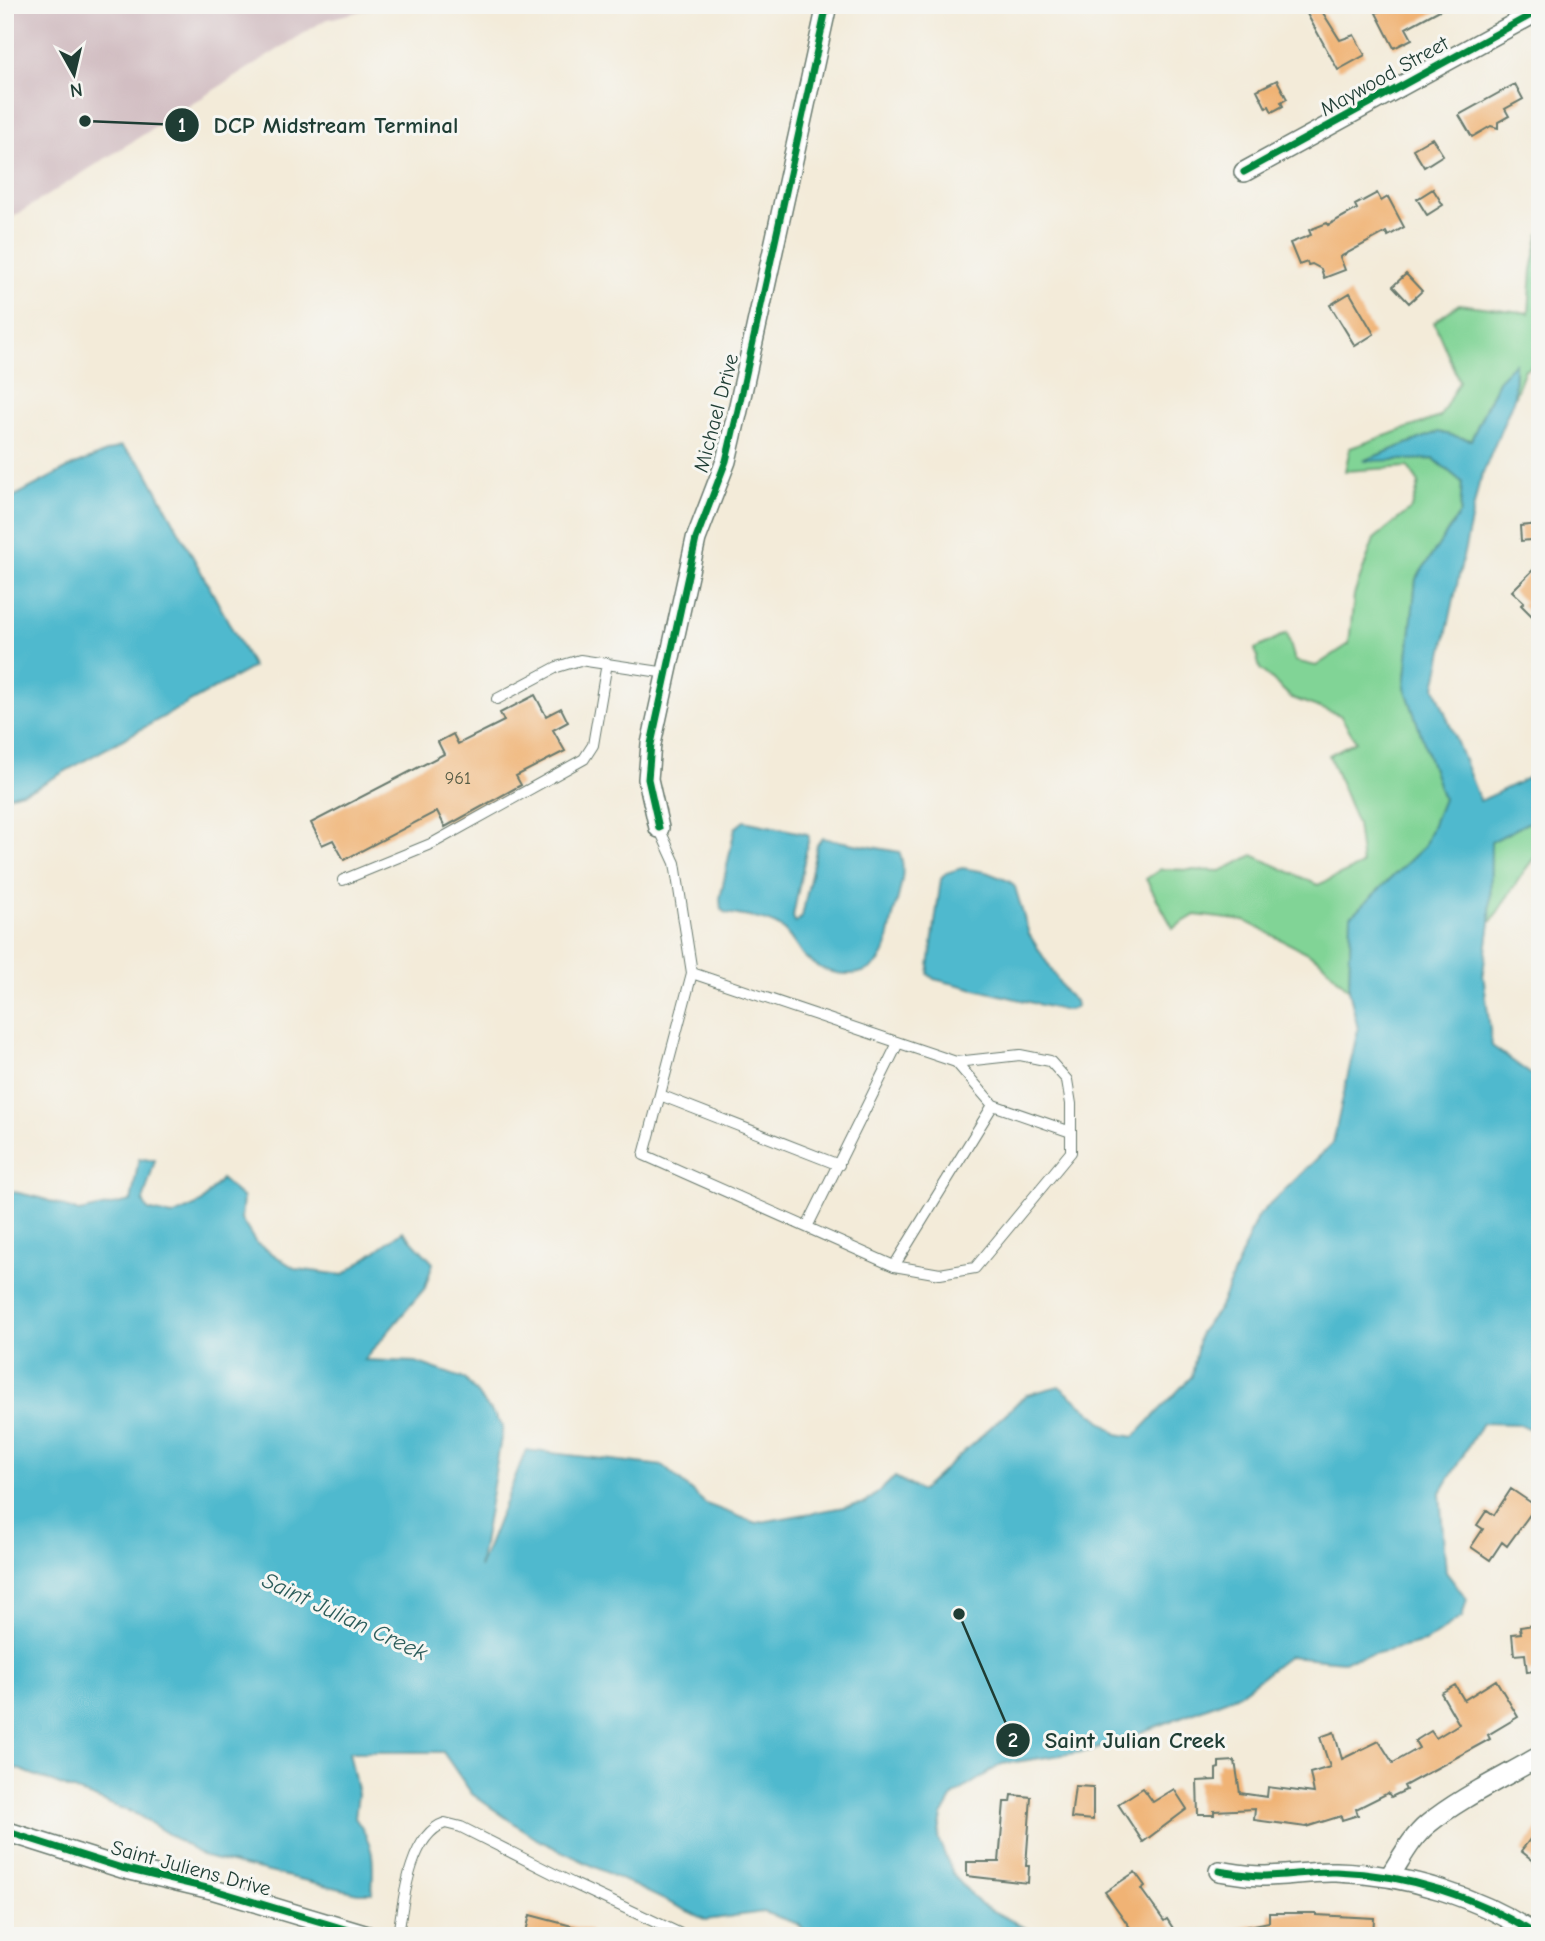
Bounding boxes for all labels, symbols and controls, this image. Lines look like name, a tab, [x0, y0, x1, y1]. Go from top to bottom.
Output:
street label: Maywood Street	[1316, 30, 1453, 121]
north arrow	[38, 38, 108, 108]
text: N	[69, 78, 84, 102]
callout: DCP Midstream Terminal	[165, 103, 473, 147]
text: DCP Midstream Terminal	[214, 112, 458, 139]
text: 1	[178, 113, 186, 137]
street label: Michael Drive	[689, 351, 743, 475]
house number: 961	[445, 768, 471, 789]
water label: Saint Julian Creek	[258, 1566, 432, 1667]
callout: Saint Julian Creek	[995, 1718, 1239, 1762]
text: Saint Julian Creek	[1045, 1727, 1225, 1754]
text: 2	[1008, 1728, 1018, 1752]
street label: Saint Juliens Drive	[108, 1835, 274, 1901]

